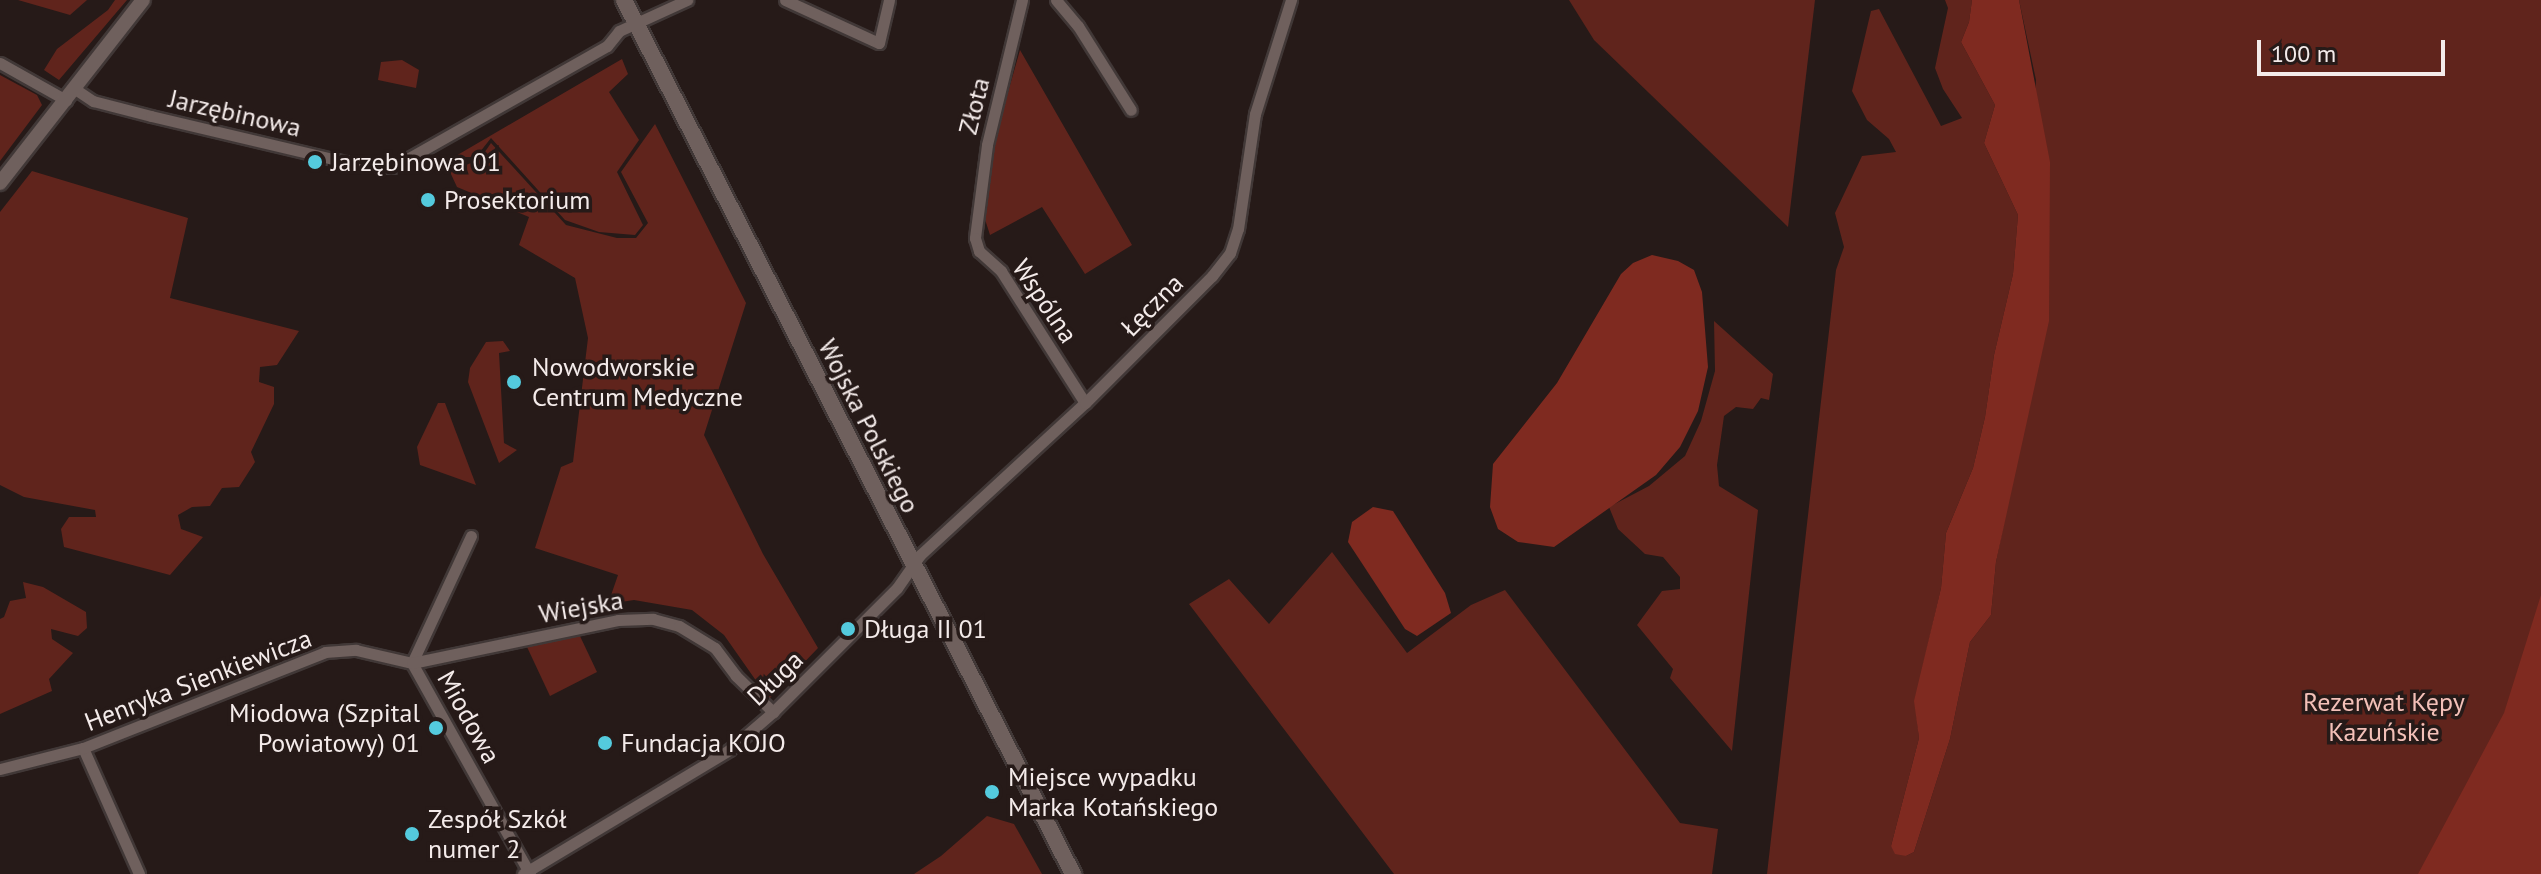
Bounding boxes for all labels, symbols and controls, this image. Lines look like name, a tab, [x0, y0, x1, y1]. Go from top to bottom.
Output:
scale bar	[2261, 24, 2449, 74]
text: 100 m	[2271, 38, 2336, 69]
street label: Złota	[952, 74, 996, 138]
street label: Jarzębinowa	[166, 83, 304, 143]
place label: Jarzębinowa 01	[331, 146, 501, 178]
marker: Jarzębinowa 01	[306, 153, 324, 171]
place label: Prosektorium	[444, 184, 590, 216]
marker: Prosektorium	[419, 191, 437, 209]
street label: Wspólna	[1006, 253, 1084, 349]
street label: Łęczna	[1114, 267, 1190, 343]
street label: Wojska Polskiego	[812, 334, 926, 518]
place label: Nowodworskie Centrum Medyczne	[532, 351, 743, 412]
marker: Nowodworskie Centrum Medyczne	[503, 371, 525, 393]
street label: Wiejska	[536, 584, 626, 630]
place label: Długa II 01	[864, 613, 987, 645]
marker: Długa II 01	[839, 620, 857, 638]
street label: Henryka Sienkiewicza	[80, 622, 316, 738]
street label: Długa	[741, 644, 809, 712]
street label: Miodowa	[431, 665, 507, 769]
park label: Rezerwat Kępy Kazuńskie	[2303, 686, 2465, 748]
place label: Miodowa (Szpital Powiatowy) 01	[229, 697, 420, 758]
marker: Miodowa (Szpital Powiatowy) 01	[427, 719, 445, 737]
place label: Fundacja KOJO	[621, 727, 786, 759]
marker: Fundacja KOJO	[596, 734, 614, 752]
place label: Miejsce wypadku Marka Kotańskiego	[1008, 761, 1218, 822]
marker: Miejsce wypadku Marka Kotańskiego	[983, 783, 1001, 801]
place label: Zespół Szkół numer 2	[428, 803, 567, 864]
marker: Zespół Szkół numer 2	[403, 825, 421, 843]

